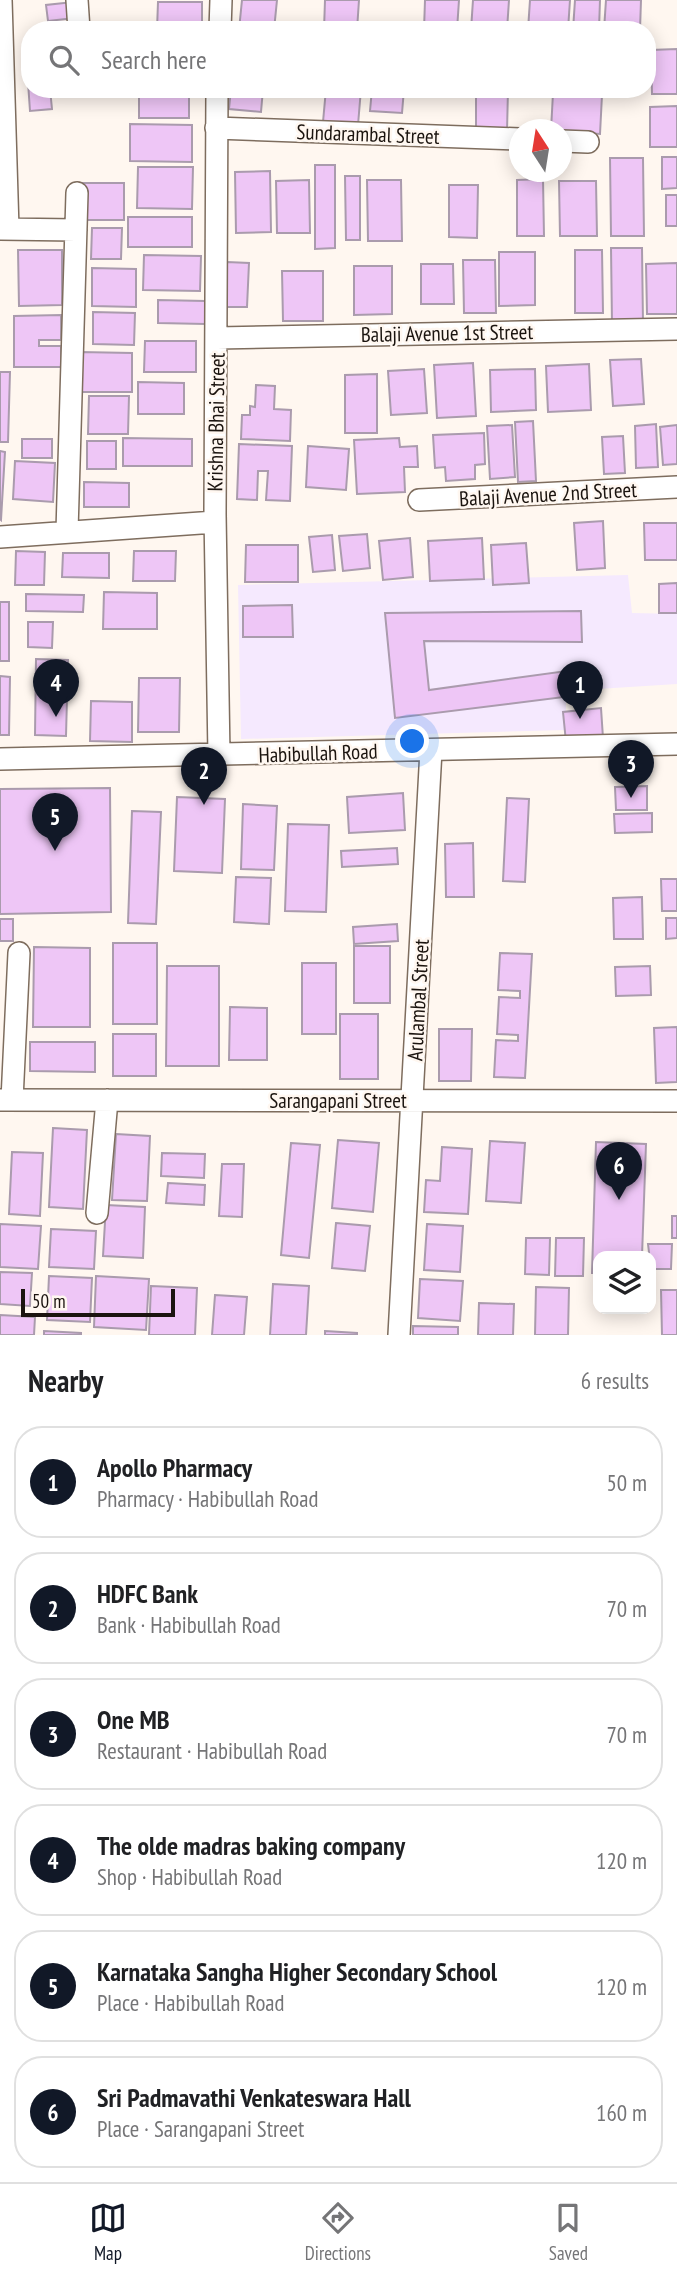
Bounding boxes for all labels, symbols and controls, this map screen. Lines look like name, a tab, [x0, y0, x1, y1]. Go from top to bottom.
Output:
search box	[21, 21, 656, 98]
icon: search	[45, 41, 83, 79]
text: Search here	[101, 43, 207, 76]
street label: Sundarambal Street	[296, 118, 440, 150]
north arrow	[509, 119, 572, 182]
street label: Balaji Avenue 1st Street	[361, 318, 534, 348]
street label: Krishna Bhai Street	[201, 352, 231, 492]
street label: Balaji Avenue 2nd Street	[459, 476, 638, 512]
pin: 4	[33, 659, 79, 717]
pin: 1	[557, 661, 603, 719]
your location	[395, 724, 429, 758]
street label: Habibullah Road	[258, 737, 378, 769]
pin: 3	[608, 740, 654, 798]
pin: 2	[181, 747, 227, 805]
pin: 5	[32, 793, 78, 851]
street label: Arulambal Street	[401, 938, 435, 1062]
street label: Sarangapani Street	[269, 1087, 407, 1114]
pin: 6	[596, 1142, 642, 1200]
map controls	[593, 1251, 656, 1314]
button: layers	[593, 1251, 656, 1314]
scale bar	[21, 1286, 175, 1318]
text: 50 m	[32, 1289, 66, 1313]
text: Nearby	[28, 1361, 103, 1400]
text: 6 results	[581, 1366, 649, 1395]
text: Apollo Pharmacy	[97, 1451, 252, 1484]
text: 1	[48, 1468, 59, 1497]
text: 50 m	[606, 1468, 647, 1497]
text: Pharmacy · Habibullah Road	[97, 1484, 318, 1513]
text: HDFC Bank	[97, 1577, 198, 1610]
text: 2	[48, 1594, 59, 1623]
text: 70 m	[606, 1594, 647, 1623]
text: Bank · Habibullah Road	[97, 1610, 281, 1639]
text: One MB	[97, 1703, 170, 1736]
text: 3	[48, 1720, 59, 1749]
text: 70 m	[606, 1720, 647, 1749]
text: Restaurant · Habibullah Road	[97, 1736, 327, 1765]
text: The olde madras baking company	[97, 1829, 405, 1862]
text: 4	[48, 1846, 59, 1875]
text: 120 m	[596, 1846, 647, 1875]
text: Shop · Habibullah Road	[97, 1862, 282, 1891]
text: Karnataka Sangha Higher Secondary School	[97, 1955, 497, 1988]
text: 5	[48, 1972, 59, 2001]
text: 120 m	[596, 1972, 647, 2001]
text: Place · Habibullah Road	[97, 1988, 285, 2017]
text: Sri Padmavathi Venkateswara Hall	[97, 2081, 411, 2114]
text: 6	[48, 2098, 59, 2127]
text: 160 m	[596, 2098, 647, 2127]
text: Place · Sarangapani Street	[97, 2114, 304, 2143]
tab: Map	[89, 2199, 127, 2265]
tab: Directions	[305, 2199, 371, 2265]
tab: Saved	[549, 2199, 588, 2265]

